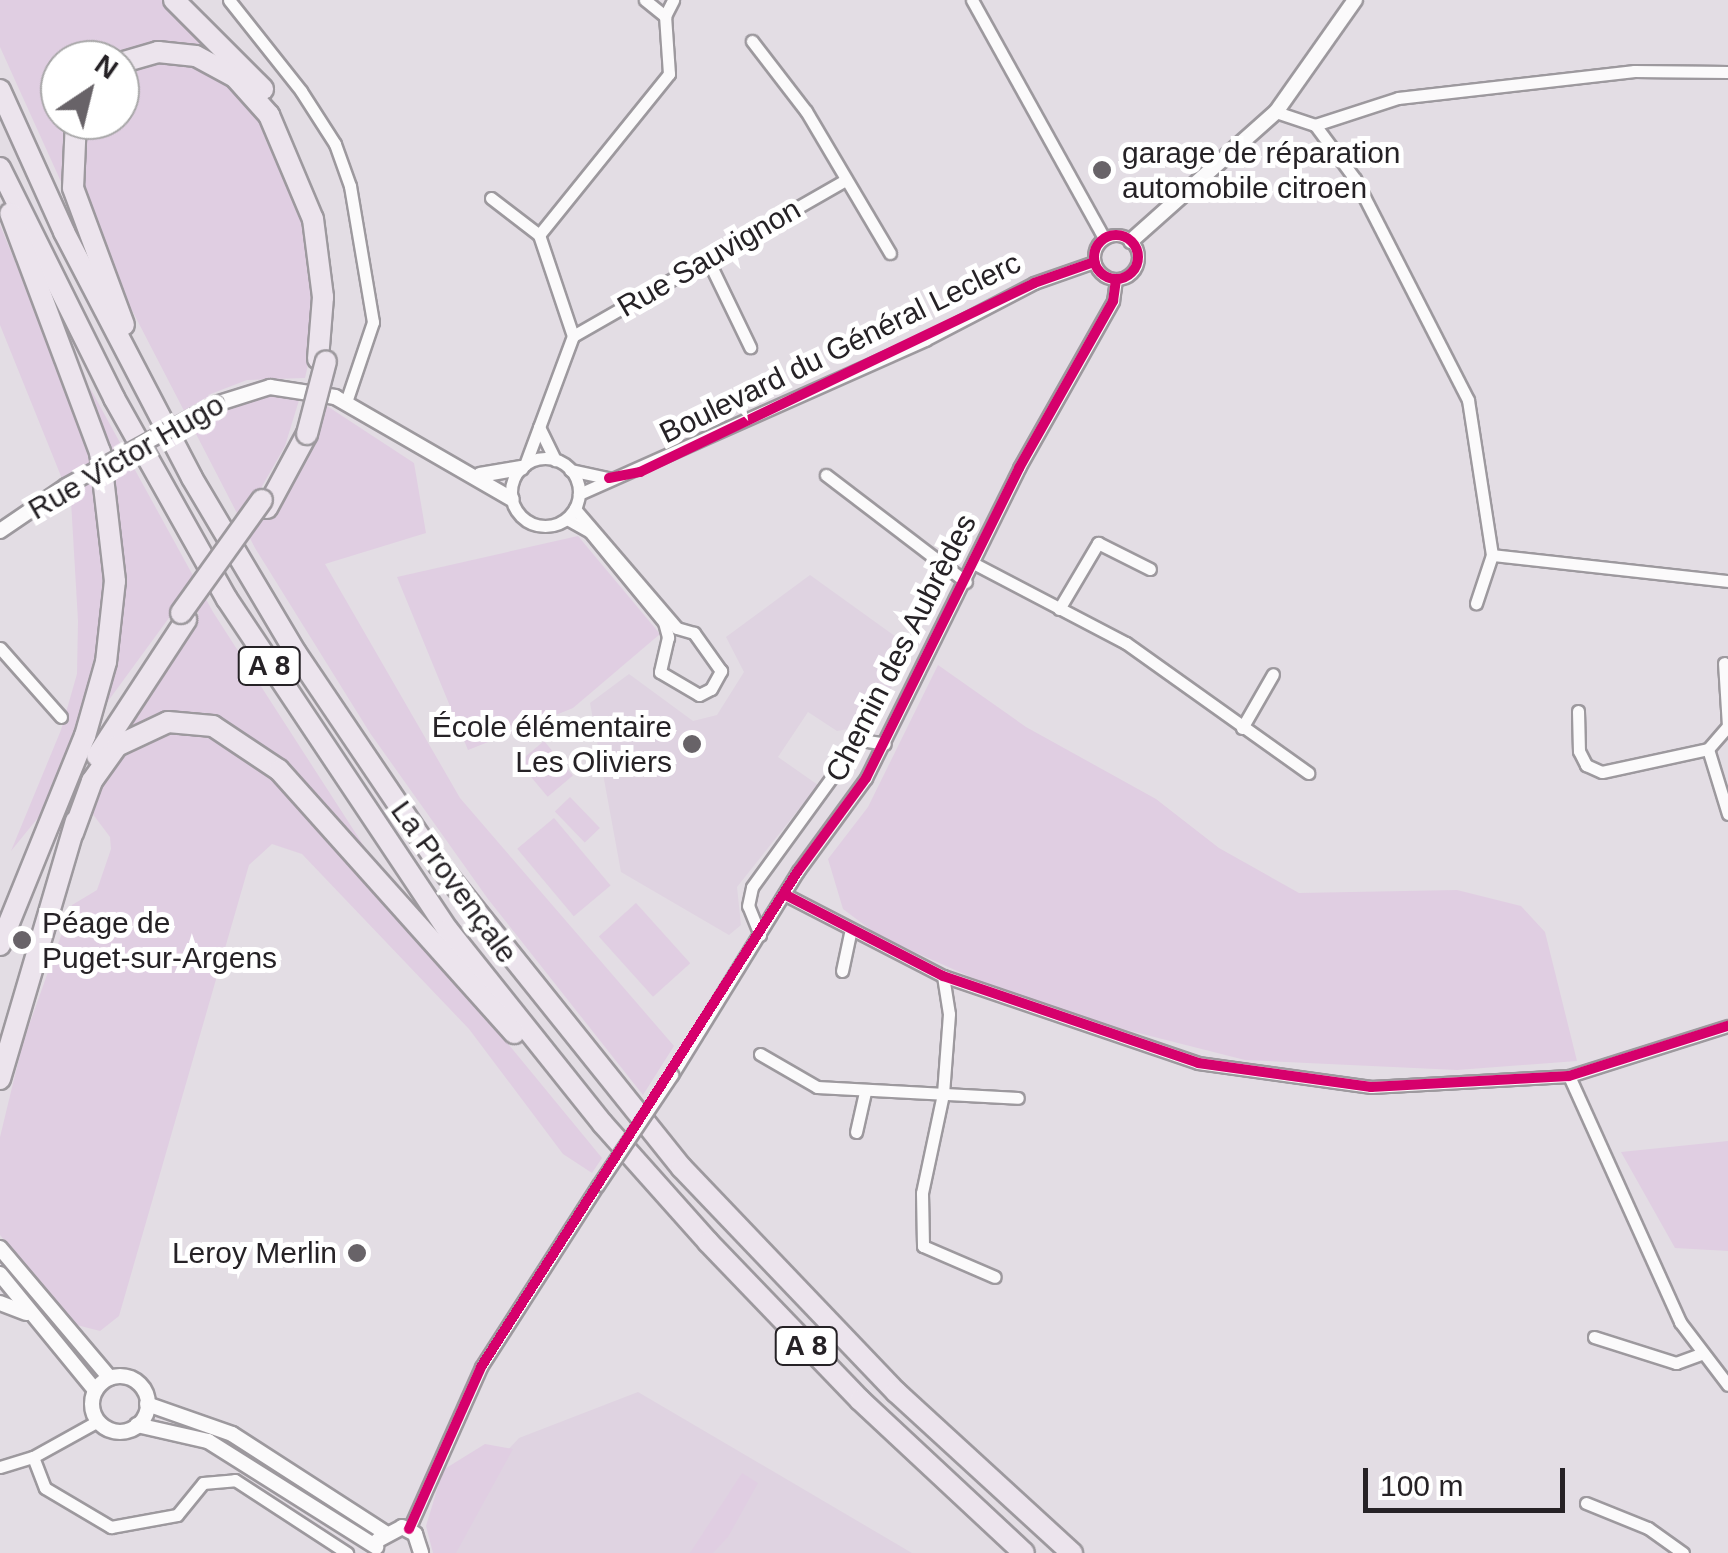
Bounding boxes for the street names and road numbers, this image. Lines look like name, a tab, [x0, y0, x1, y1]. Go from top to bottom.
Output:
street label: Rue Sauvignon	[611, 191, 807, 325]
street label: Boulevard du Général Leclerc	[654, 245, 1026, 451]
street label: Rue Victor Hugo	[22, 387, 230, 527]
street label: Chemin des Aubrèdes	[818, 508, 984, 788]
road number: A 8	[236, 643, 302, 689]
street label: La Provençale	[383, 794, 525, 970]
road number: A 8	[774, 1323, 838, 1369]

